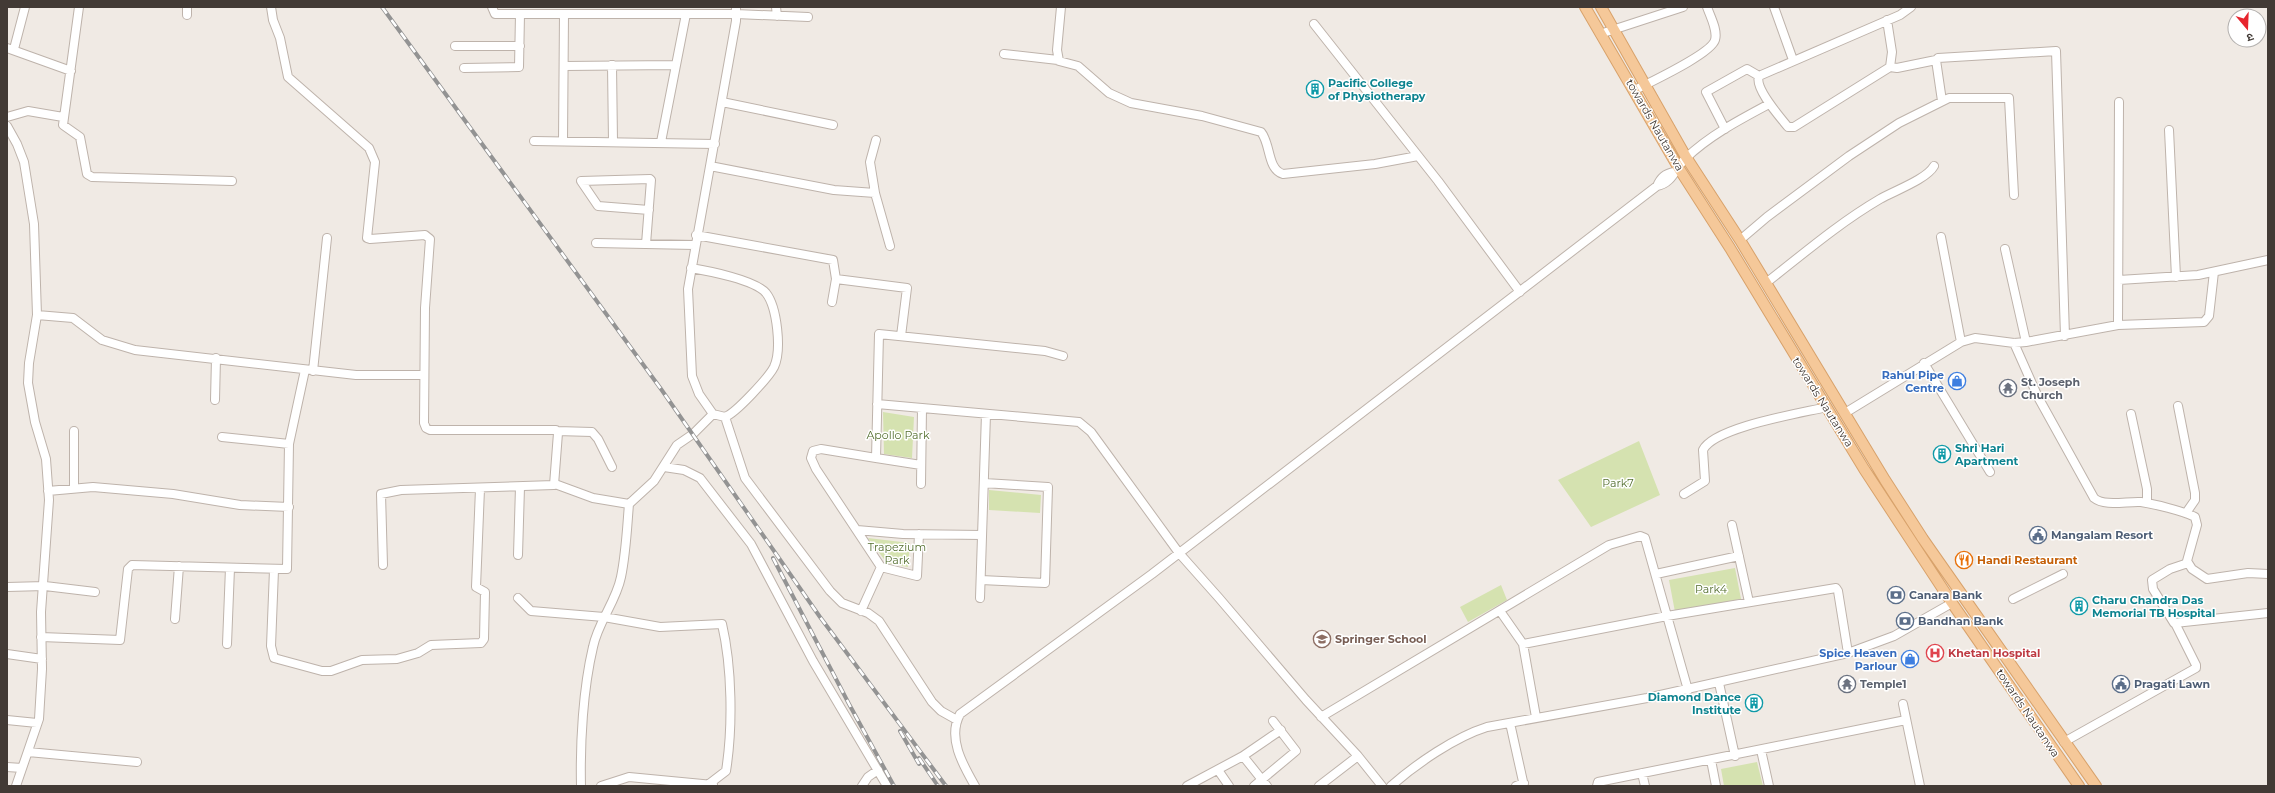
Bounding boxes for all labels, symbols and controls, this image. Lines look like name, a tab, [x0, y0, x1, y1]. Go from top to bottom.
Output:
north arrow	[2227, 8, 2267, 48]
text: उ	[2244, 30, 2256, 45]
place label: Pacific College of Physiotherapy	[1328, 76, 1426, 103]
street label: towards Nautanwa	[1623, 77, 1687, 173]
building icon: Pacific College of Physiotherapy	[1305, 79, 1325, 99]
street label: towards Nautanwa	[1790, 354, 1856, 450]
place label: Rahul Pipe Centre	[1882, 368, 1944, 395]
shop icon: Rahul Pipe Centre	[1947, 371, 1967, 391]
place label: St. Joseph Church	[2021, 375, 2080, 402]
temple icon: St. Joseph Church	[1998, 378, 2018, 398]
park label: Apollo Park	[866, 428, 930, 442]
place label: Shri Hari Apartment	[1954, 441, 2019, 468]
building icon: Shri Hari Apartment	[1932, 444, 1952, 464]
park label: Park7	[1602, 476, 1634, 490]
public building icon: Mangalam Resort	[2028, 525, 2048, 545]
place label: Mangalam Resort	[2051, 528, 2153, 542]
park label: Trapezium Park	[868, 540, 926, 567]
restaurant icon: Handi Restaurant	[1954, 550, 1974, 570]
place label: Handi Restaurant	[1977, 553, 2078, 567]
park label: Park4	[1695, 582, 1728, 596]
bank icon: Canara Bank	[1886, 585, 1906, 605]
place label: Canara Bank	[1909, 588, 1983, 602]
place label: Charu Chandra Das Memorial TB Hospital	[2092, 593, 2215, 620]
building icon: Charu Chandra Das Memorial TB Hospital	[2069, 596, 2089, 616]
bank icon: Bandhan Bank	[1895, 611, 1915, 631]
place label: Bandhan Bank	[1918, 614, 2004, 628]
school or university icon: Springer School	[1312, 629, 1332, 649]
place label: Springer School	[1335, 632, 1427, 646]
hospital icon: Khetan Hospital	[1925, 643, 1945, 663]
place label: Spice Heaven Parlour	[1819, 646, 1897, 673]
place label: Khetan Hospital	[1948, 646, 2040, 660]
shop icon: Spice Heaven Parlour	[1900, 649, 1920, 669]
street label: towards Nautanwa	[1993, 666, 2063, 760]
temple icon: Temple1	[1837, 674, 1857, 694]
public building icon: Pragati Lawn	[2111, 674, 2131, 694]
place label: Temple1	[1860, 677, 1907, 691]
place label: Pragati Lawn	[2134, 677, 2210, 691]
place label: Diamond Dance Institute	[1648, 690, 1741, 717]
building icon: Diamond Dance Institute	[1744, 693, 1764, 713]

